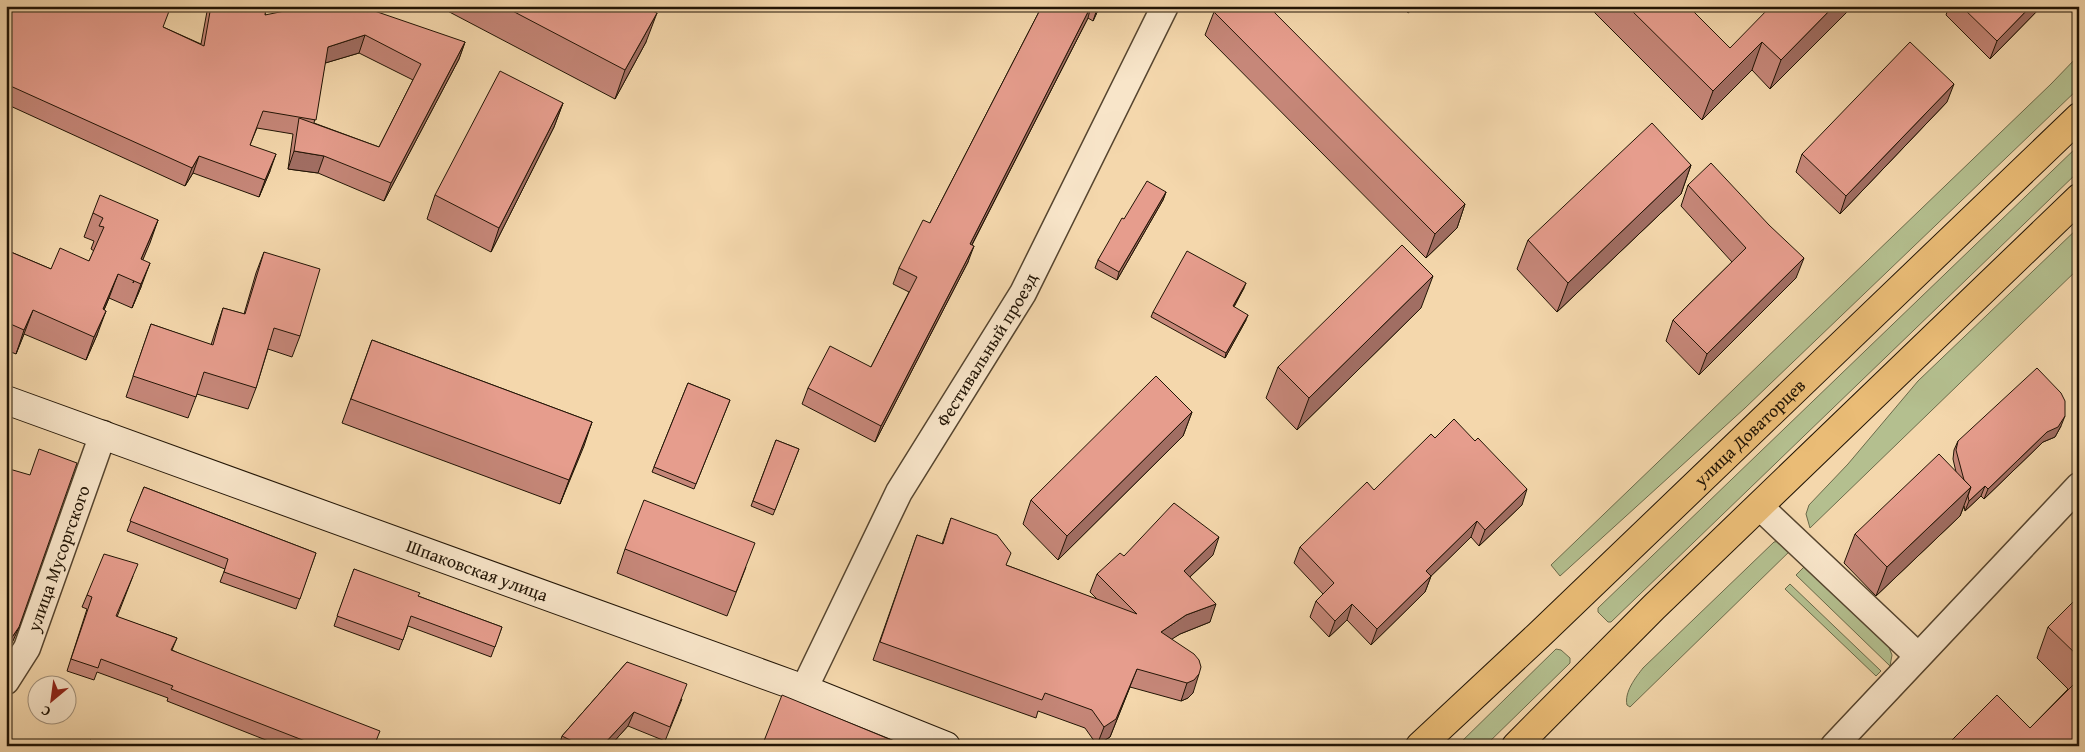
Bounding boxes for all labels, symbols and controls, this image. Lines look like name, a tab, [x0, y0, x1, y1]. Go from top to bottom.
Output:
street label: Фестивальный проезд	[929, 268, 1044, 432]
street label: улица Доваторцев	[1687, 372, 1812, 493]
street label: улица Мусоргского	[19, 481, 97, 636]
street label: Шпаковская улица	[403, 532, 552, 608]
north arrow	[28, 674, 78, 724]
text: С	[37, 701, 54, 722]

